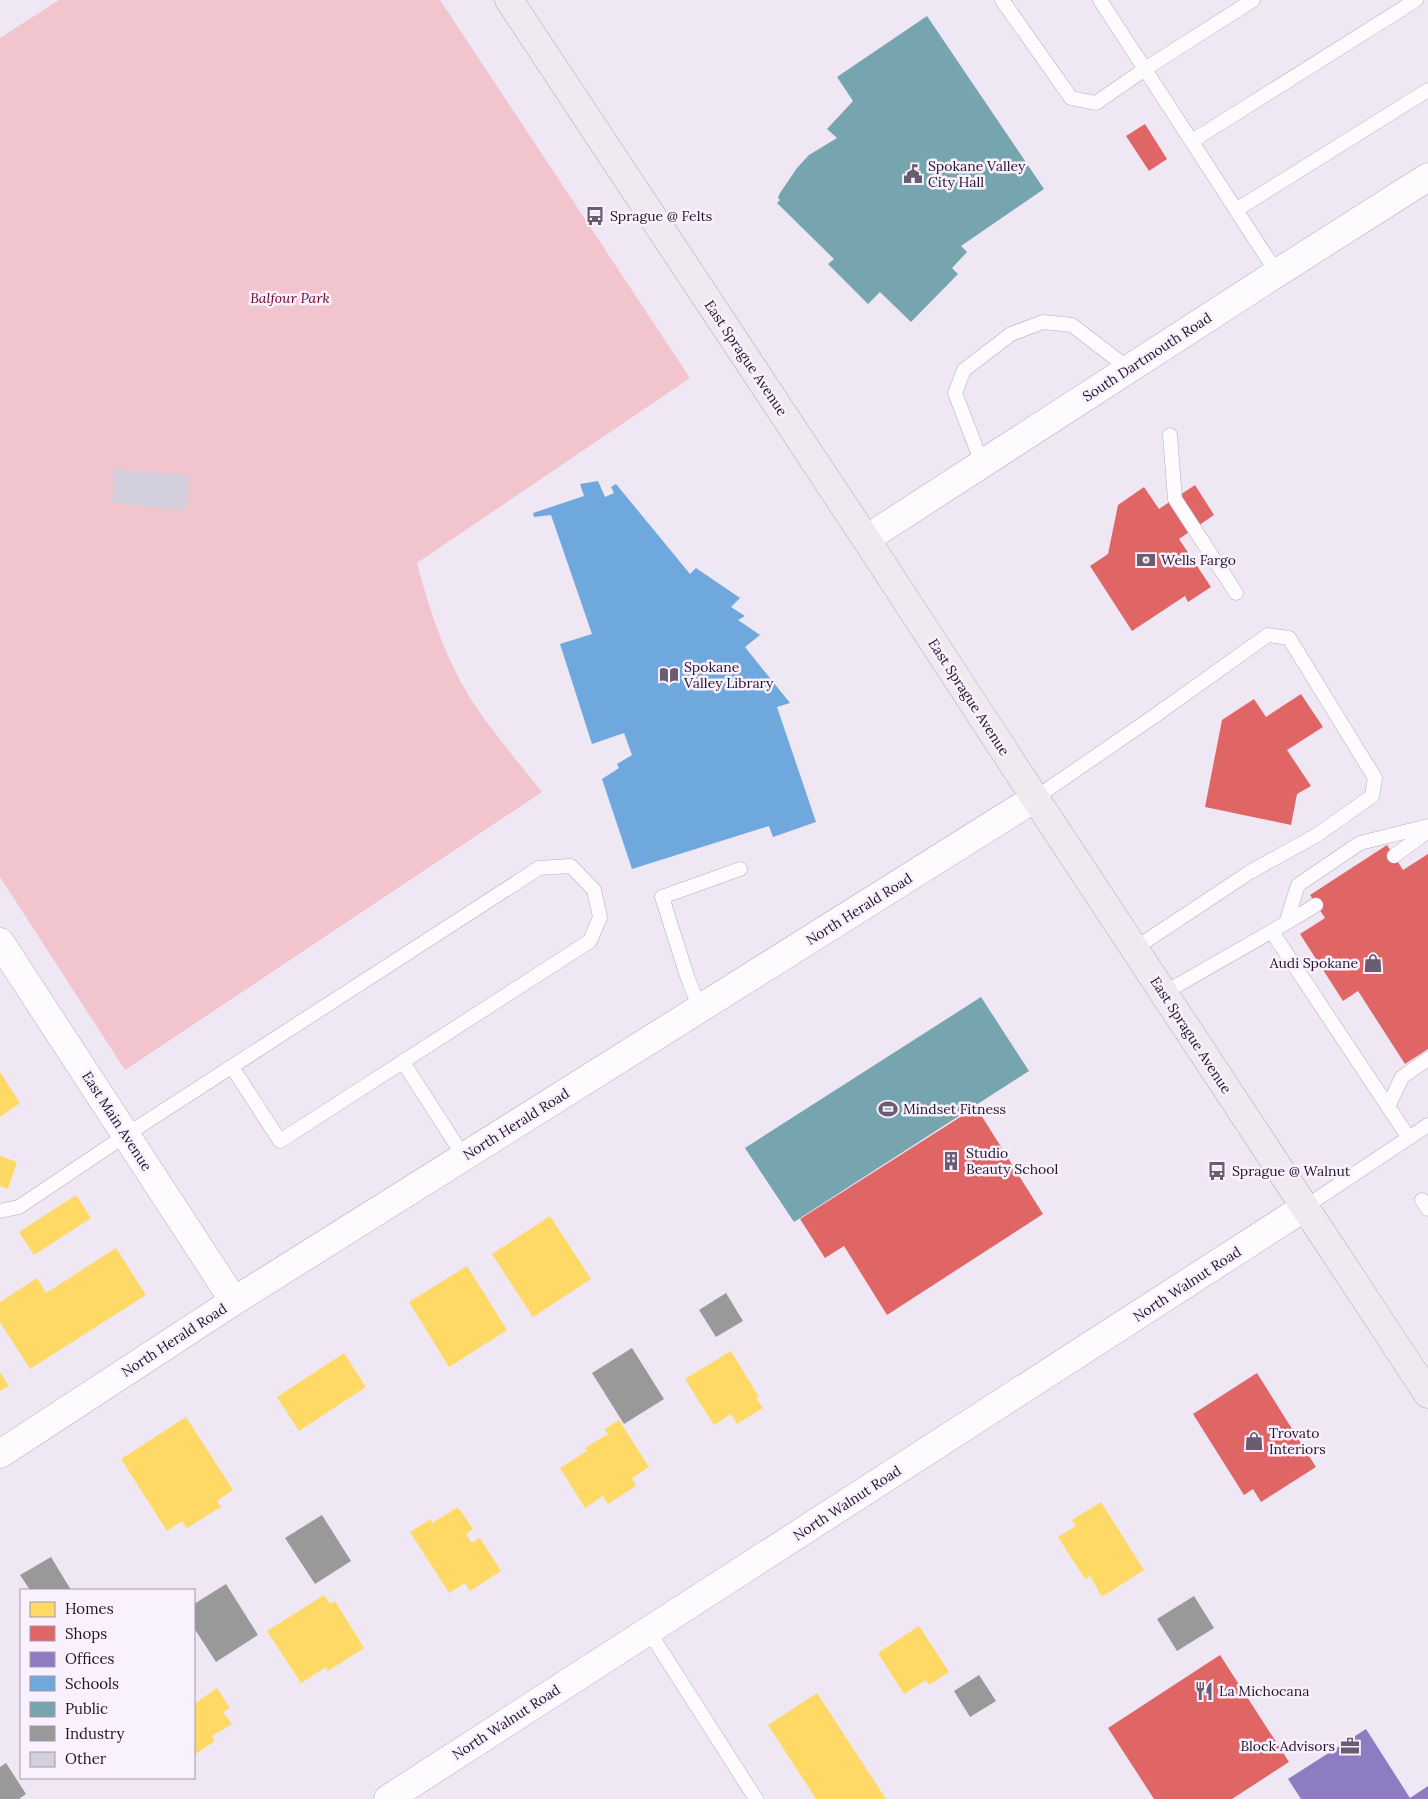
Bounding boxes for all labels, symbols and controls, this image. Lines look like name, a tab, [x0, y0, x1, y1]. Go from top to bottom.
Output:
place label: Spokane Valley City Hall	[928, 157, 1026, 191]
public building icon: Spokane Valley City Hall	[902, 163, 924, 185]
bus stop icon: Sprague @ Felts	[584, 205, 606, 227]
place label: Sprague @ Felts	[610, 207, 712, 225]
park label: Balfour Park	[250, 289, 330, 307]
street label: East Sprague Avenue	[701, 297, 792, 420]
street label: South Dartmouth Road	[1079, 309, 1215, 405]
bank icon: Wells Fargo	[1135, 549, 1157, 571]
place label: Wells Fargo	[1161, 551, 1236, 569]
street label: East Sprague Avenue	[924, 635, 1014, 759]
place label: Spokane Valley Library	[683, 658, 774, 692]
library icon: Spokane Valley Library	[658, 664, 680, 686]
street label: North Herald Road	[802, 869, 916, 949]
shop icon: Audi Spokane	[1362, 952, 1384, 974]
place label: Audi Spokane	[1269, 954, 1358, 972]
street label: East Sprague Avenue	[1146, 973, 1236, 1097]
street label: East Main Avenue	[78, 1068, 156, 1175]
street label: North Herald Road	[459, 1084, 573, 1164]
sports icon: Mindset Fitness	[877, 1098, 899, 1120]
place label: Mindset Fitness	[903, 1100, 1006, 1118]
place label: Studio Beauty School	[966, 1144, 1058, 1178]
building icon: Studio Beauty School	[940, 1150, 962, 1172]
bus stop icon: Sprague @ Walnut	[1206, 1160, 1228, 1182]
place label: Sprague @ Walnut	[1232, 1162, 1351, 1180]
street label: North Walnut Road	[1130, 1242, 1244, 1326]
street label: North Herald Road	[118, 1299, 230, 1381]
place label: Trovato Interiors	[1269, 1424, 1326, 1458]
shop icon: Trovato Interiors	[1243, 1430, 1265, 1452]
street label: North Walnut Road	[790, 1461, 904, 1545]
legend	[20, 1589, 195, 1779]
text: Homes	[65, 1599, 114, 1618]
text: Shops	[65, 1624, 107, 1643]
text: Offices	[65, 1649, 115, 1668]
text: Schools	[65, 1674, 119, 1693]
street label: North Walnut Road	[449, 1680, 563, 1764]
restaurant icon: La Michocana	[1193, 1680, 1215, 1702]
place label: La Michocana	[1219, 1682, 1309, 1700]
text: Public	[65, 1699, 108, 1718]
text: Industry	[65, 1724, 124, 1743]
office icon: Block Advisors	[1339, 1735, 1361, 1757]
place label: Block Advisors	[1240, 1737, 1335, 1755]
text: Other	[65, 1749, 107, 1768]

